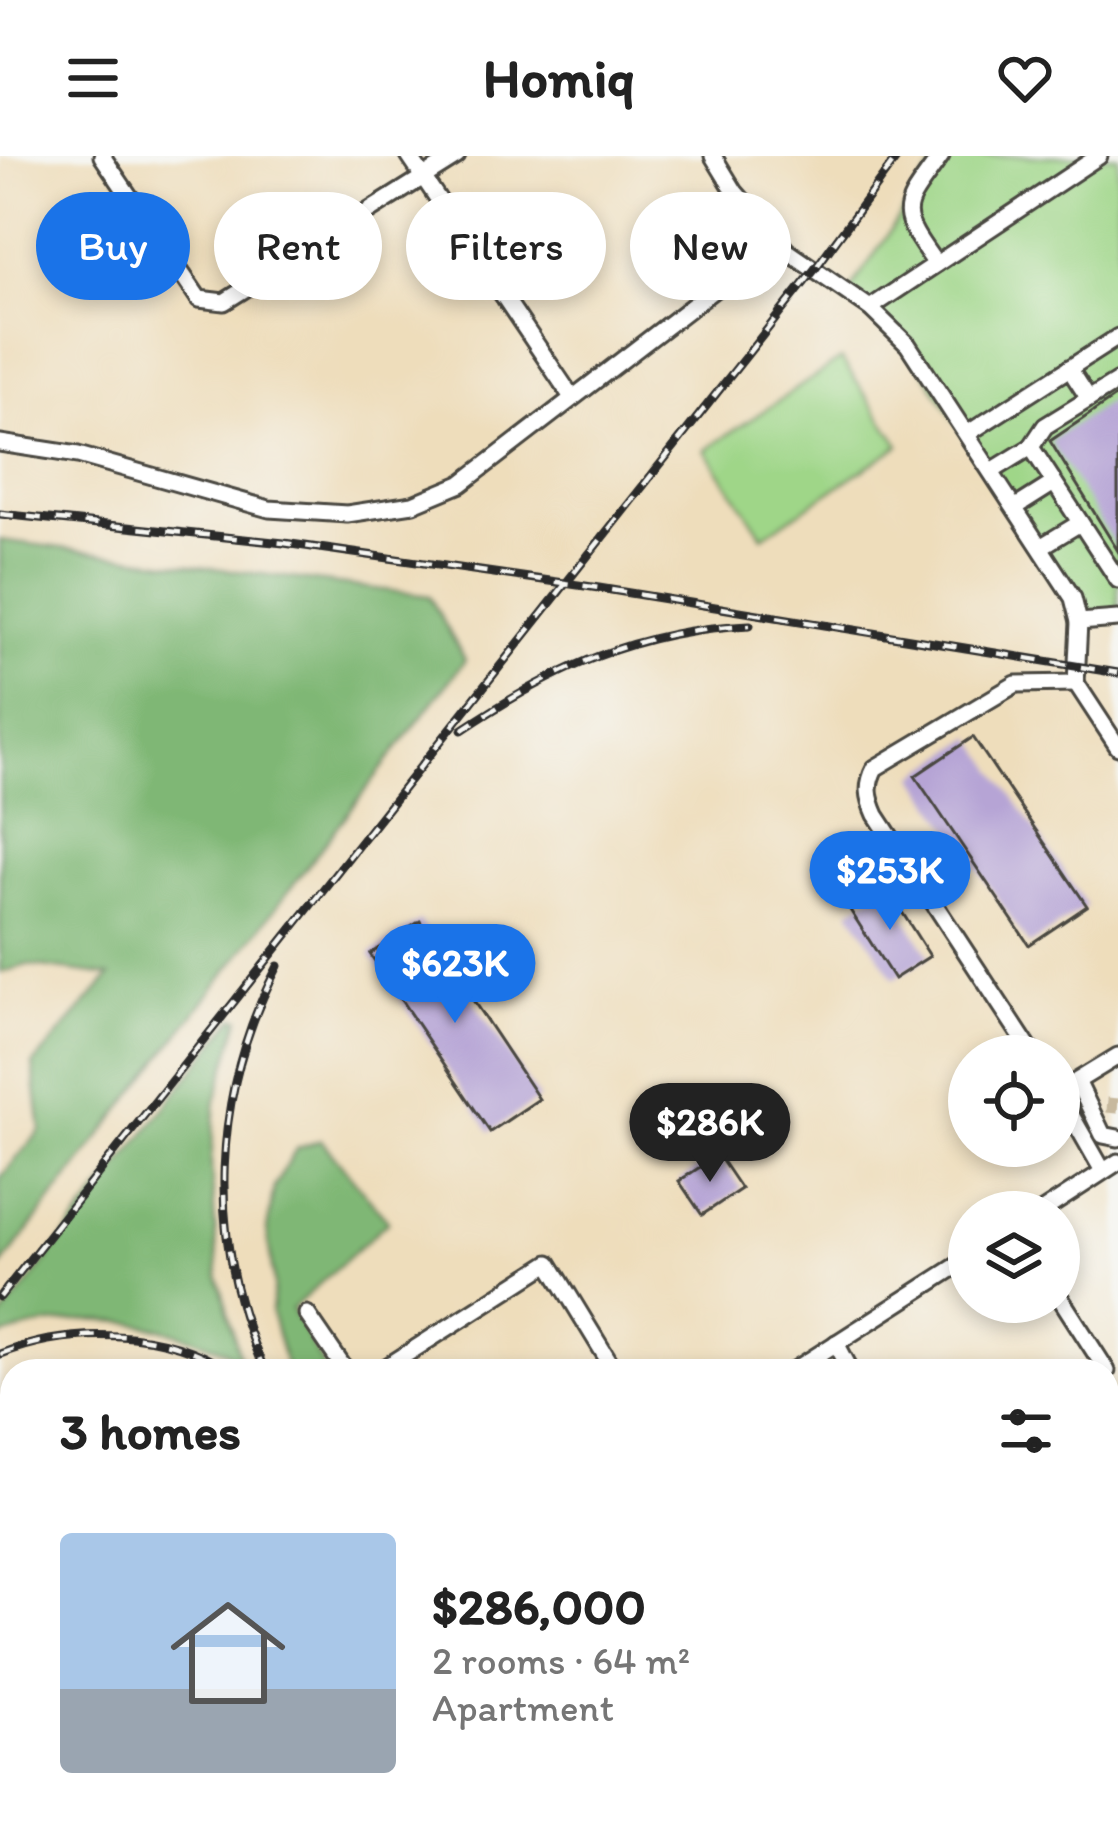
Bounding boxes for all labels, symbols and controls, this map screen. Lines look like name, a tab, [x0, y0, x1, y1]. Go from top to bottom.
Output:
icon: menu	[60, 45, 126, 111]
icon: heart	[992, 45, 1058, 111]
text: Homiq	[483, 46, 635, 111]
chip: Buy	[36, 192, 190, 300]
chip: Rent	[214, 192, 382, 300]
chip: Filters	[406, 192, 606, 300]
chip: New	[630, 192, 791, 300]
pin: $253K	[806, 831, 974, 933]
text: $253K	[837, 846, 943, 893]
pin: $623K	[371, 924, 539, 1026]
text: $623K	[401, 939, 509, 986]
map controls	[948, 1035, 1080, 1323]
button: locate	[948, 1035, 1080, 1167]
pin: $286K	[626, 1083, 794, 1185]
text: $286K	[656, 1098, 764, 1145]
button: layers	[948, 1191, 1080, 1323]
icon: filters	[993, 1398, 1059, 1464]
text: 3 homes	[60, 1401, 241, 1462]
text: $286,000	[432, 1576, 646, 1637]
icon: home	[156, 1581, 300, 1725]
text: 2 rooms · 64 m²	[432, 1637, 690, 1684]
text: Apartment	[432, 1684, 614, 1731]

